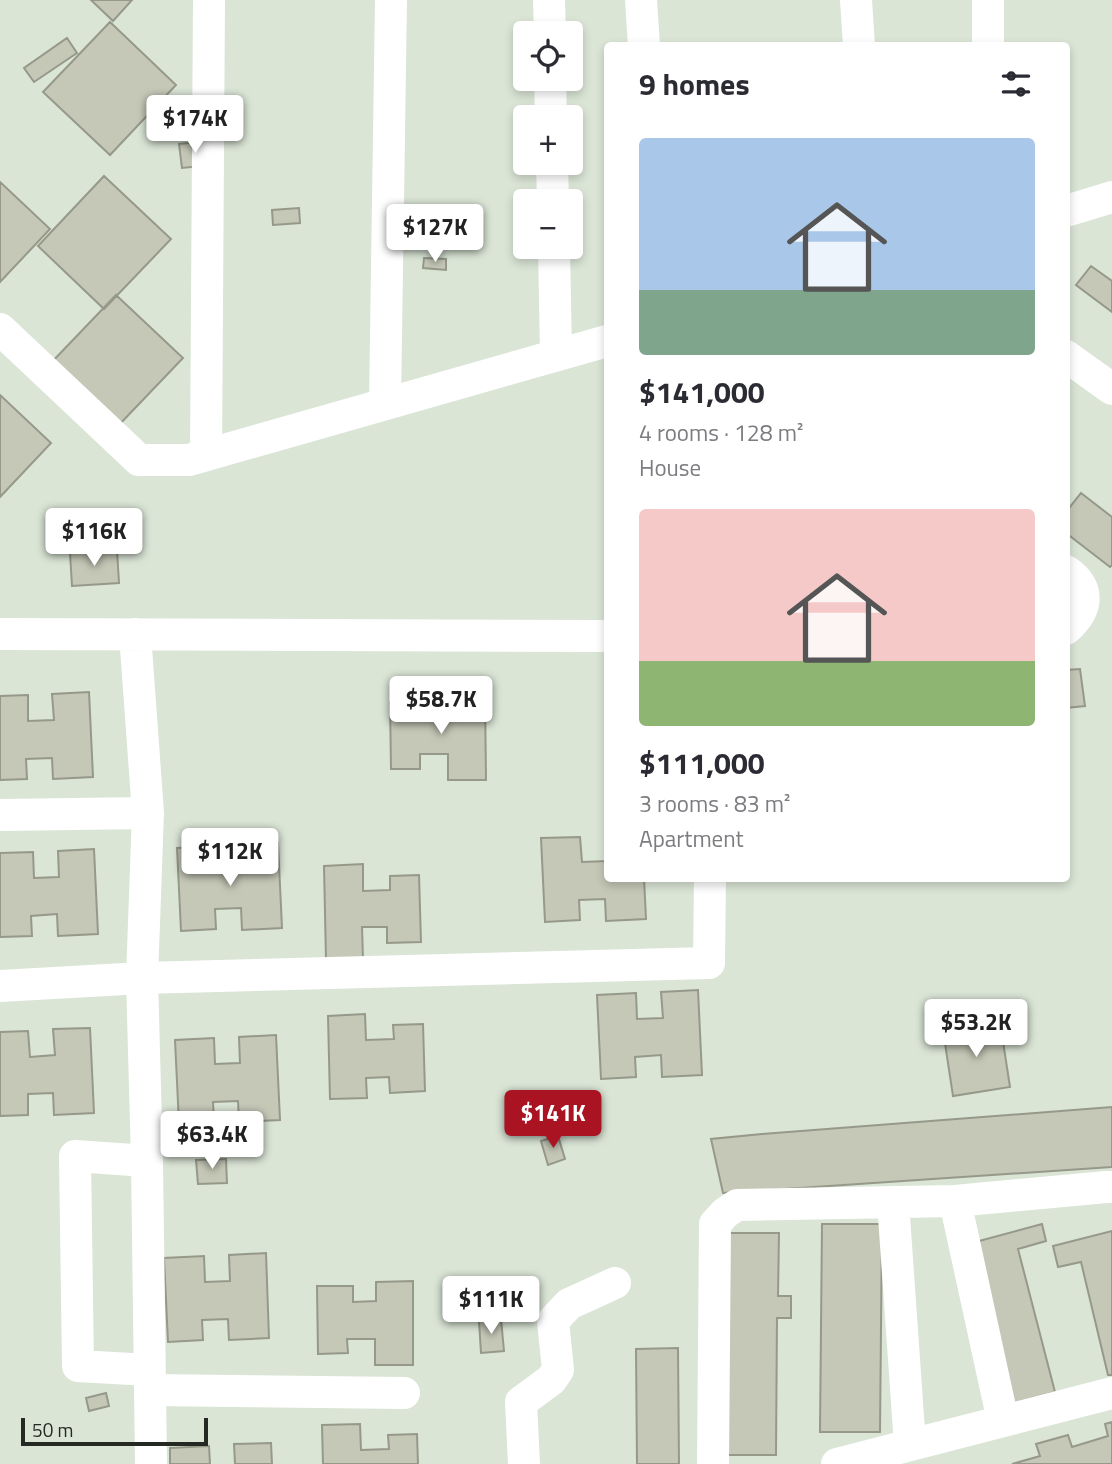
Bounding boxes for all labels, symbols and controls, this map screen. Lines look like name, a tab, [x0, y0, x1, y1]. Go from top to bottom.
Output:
map controls	[513, 21, 583, 259]
button: locate	[513, 21, 583, 91]
text: 9 homes	[639, 61, 750, 107]
icon: filters	[997, 65, 1035, 103]
pin: $174K	[146, 96, 244, 155]
text: $174K	[162, 100, 228, 135]
button: +	[513, 105, 583, 175]
icon: home	[774, 184, 900, 310]
button: −	[513, 189, 583, 259]
pin: $127K	[386, 204, 484, 264]
text: $127K	[402, 209, 468, 244]
text: $141,000	[639, 369, 765, 415]
text: 4 rooms · 128 m²	[639, 415, 803, 450]
text: House	[639, 450, 701, 485]
pin: $116K	[45, 508, 143, 568]
text: $116K	[61, 513, 127, 548]
icon: home	[774, 555, 900, 681]
pin: $58.7K	[384, 676, 498, 736]
text: $58.7K	[405, 681, 477, 716]
text: $111,000	[639, 740, 765, 786]
text: 3 rooms · 83 m²	[639, 786, 790, 821]
text: Apartment	[639, 821, 744, 856]
pin: $112K	[181, 828, 279, 888]
text: $112K	[197, 833, 263, 868]
pin: $53.2K	[919, 1000, 1033, 1059]
text: $53.2K	[940, 1004, 1012, 1039]
pin: $141K	[504, 1090, 602, 1150]
text: $141K	[520, 1095, 586, 1130]
pin: $63.4K	[155, 1112, 269, 1171]
text: $63.4K	[176, 1116, 248, 1151]
pin: $111K	[442, 1276, 540, 1336]
text: $111K	[458, 1281, 524, 1316]
scale bar	[21, 1415, 208, 1447]
text: 50 m	[32, 1415, 73, 1444]

